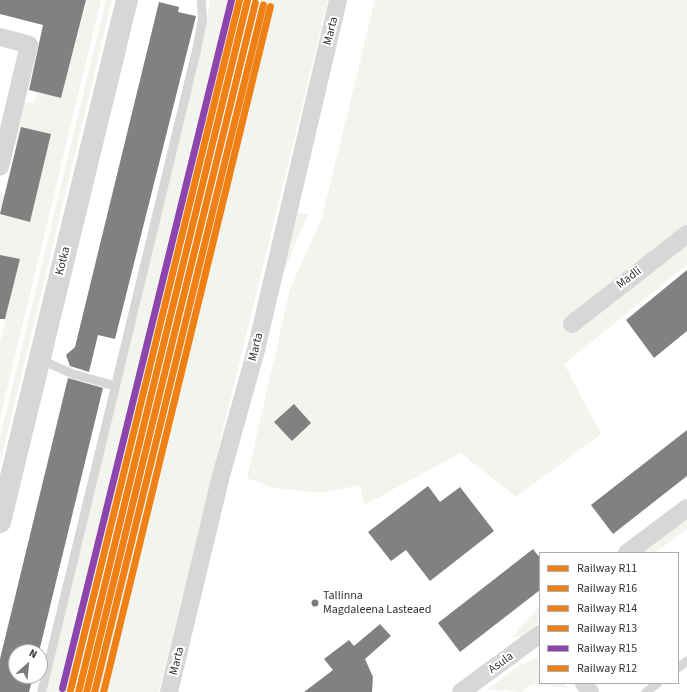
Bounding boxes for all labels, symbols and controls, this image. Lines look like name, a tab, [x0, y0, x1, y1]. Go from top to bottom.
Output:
street label: Marta	[321, 15, 341, 47]
street label: Kotka	[52, 245, 74, 277]
street label: Madli	[614, 264, 644, 292]
street label: Marta	[246, 331, 266, 363]
legend	[539, 552, 679, 684]
text: Railway R11	[577, 560, 637, 577]
text: Railway R16	[577, 580, 637, 597]
place label: Tallinna Magdaleena Lasteaed	[323, 589, 431, 617]
marker: Tallinna Magdaleena Lasteaed	[310, 598, 320, 608]
text: Railway R14	[577, 600, 637, 617]
text: Railway R13	[577, 620, 637, 637]
text: Railway R15	[577, 640, 637, 657]
north arrow	[8, 644, 48, 684]
text: N	[27, 645, 40, 662]
street label: Marta	[167, 645, 187, 677]
street label: Asula	[486, 649, 516, 677]
text: Railway R12	[577, 660, 637, 677]

